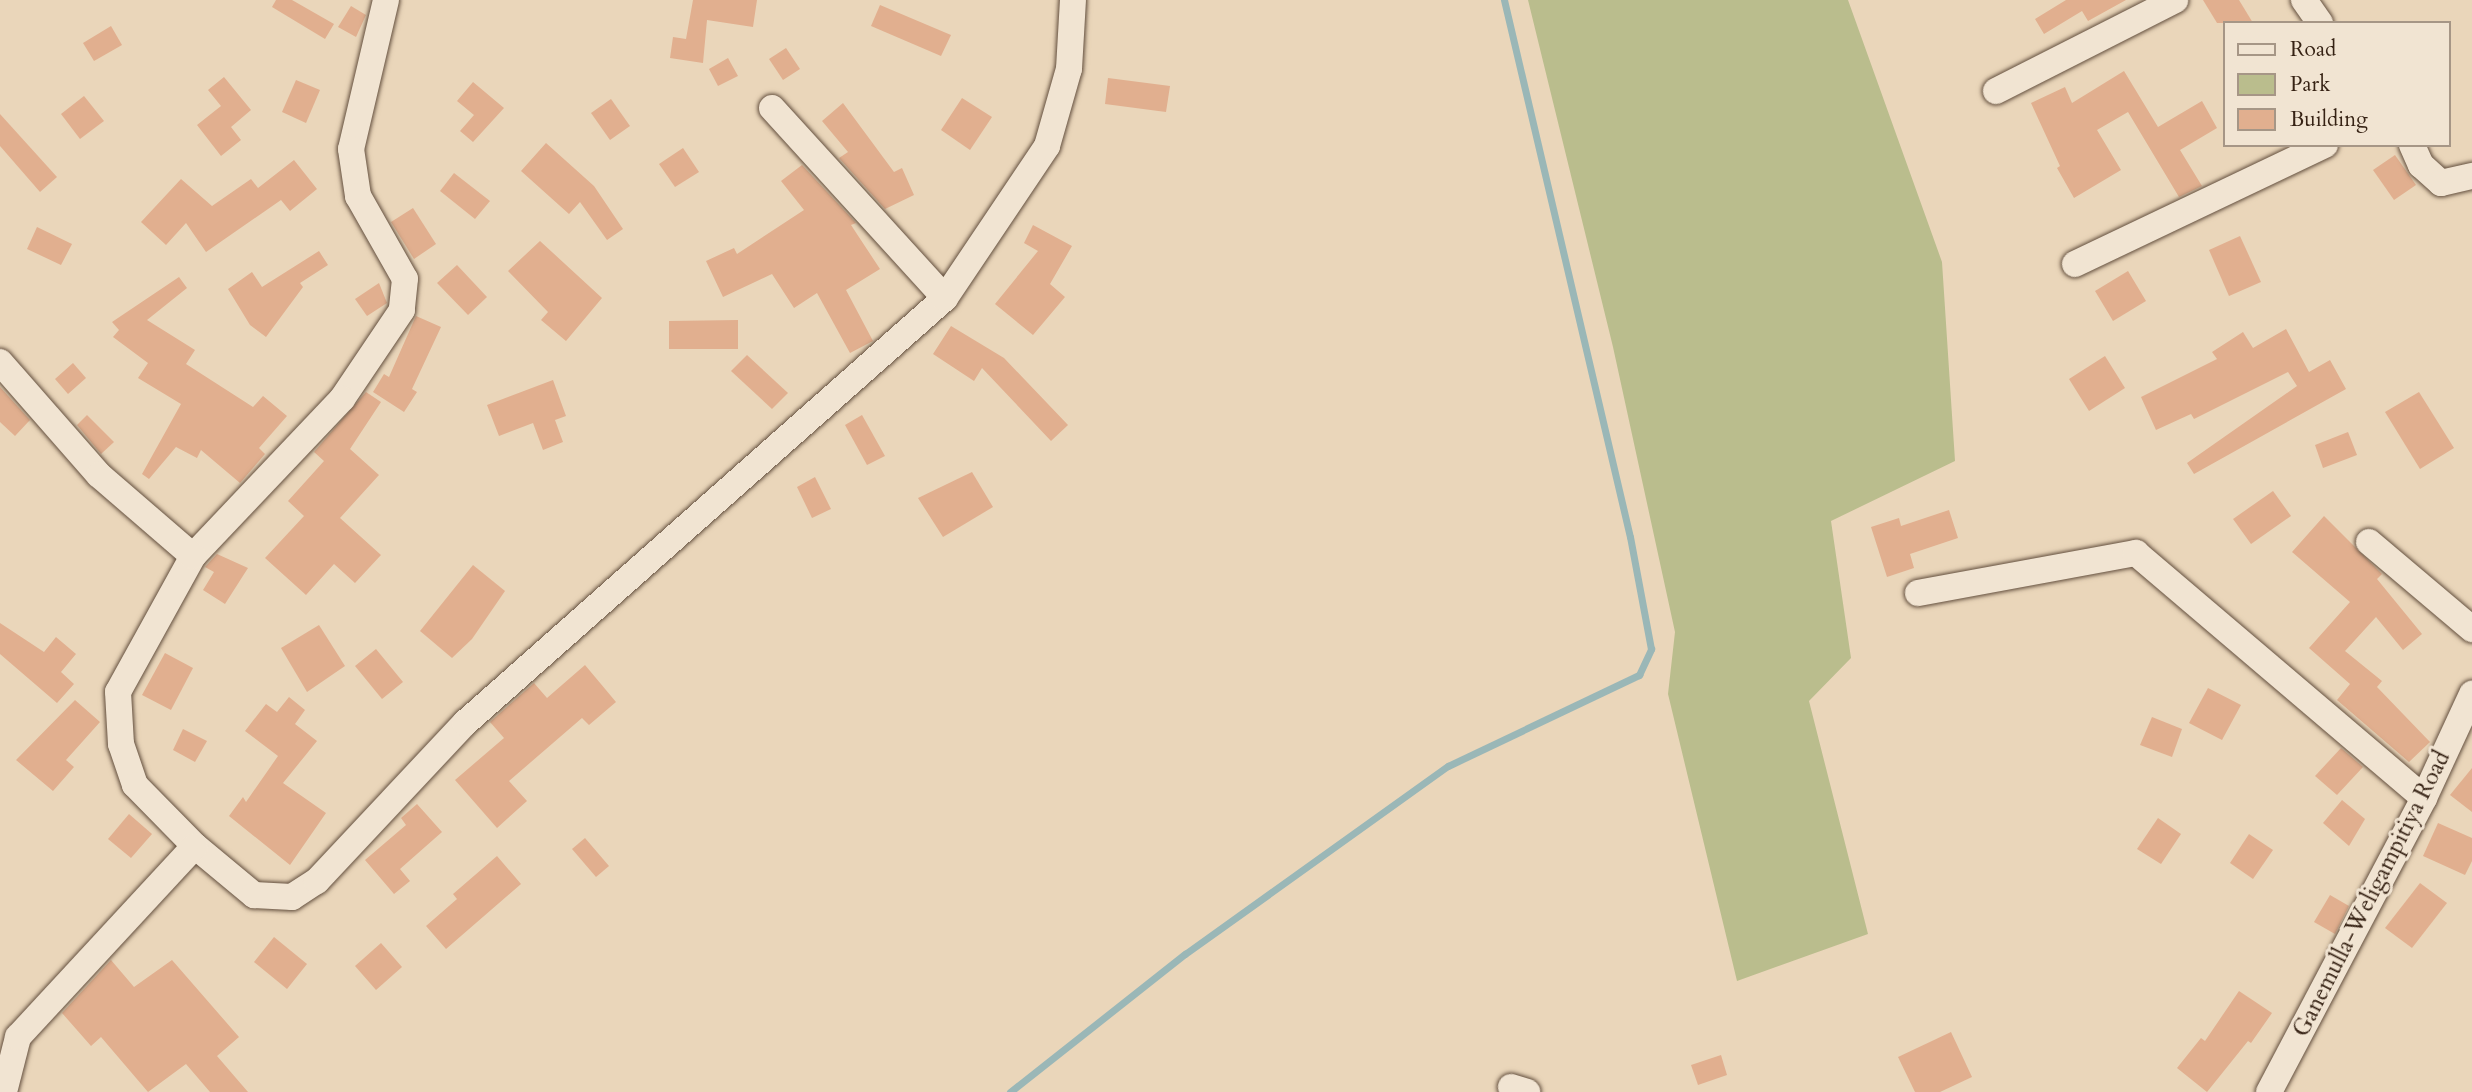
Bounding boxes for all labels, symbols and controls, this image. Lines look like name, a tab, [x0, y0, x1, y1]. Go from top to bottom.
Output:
legend	[2224, 21, 2451, 147]
text: Road	[2290, 35, 2336, 64]
text: Park	[2290, 70, 2330, 99]
text: Building	[2290, 105, 2368, 134]
street label: Ganemulla-Weligampitiya Road	[2288, 746, 2456, 1042]

